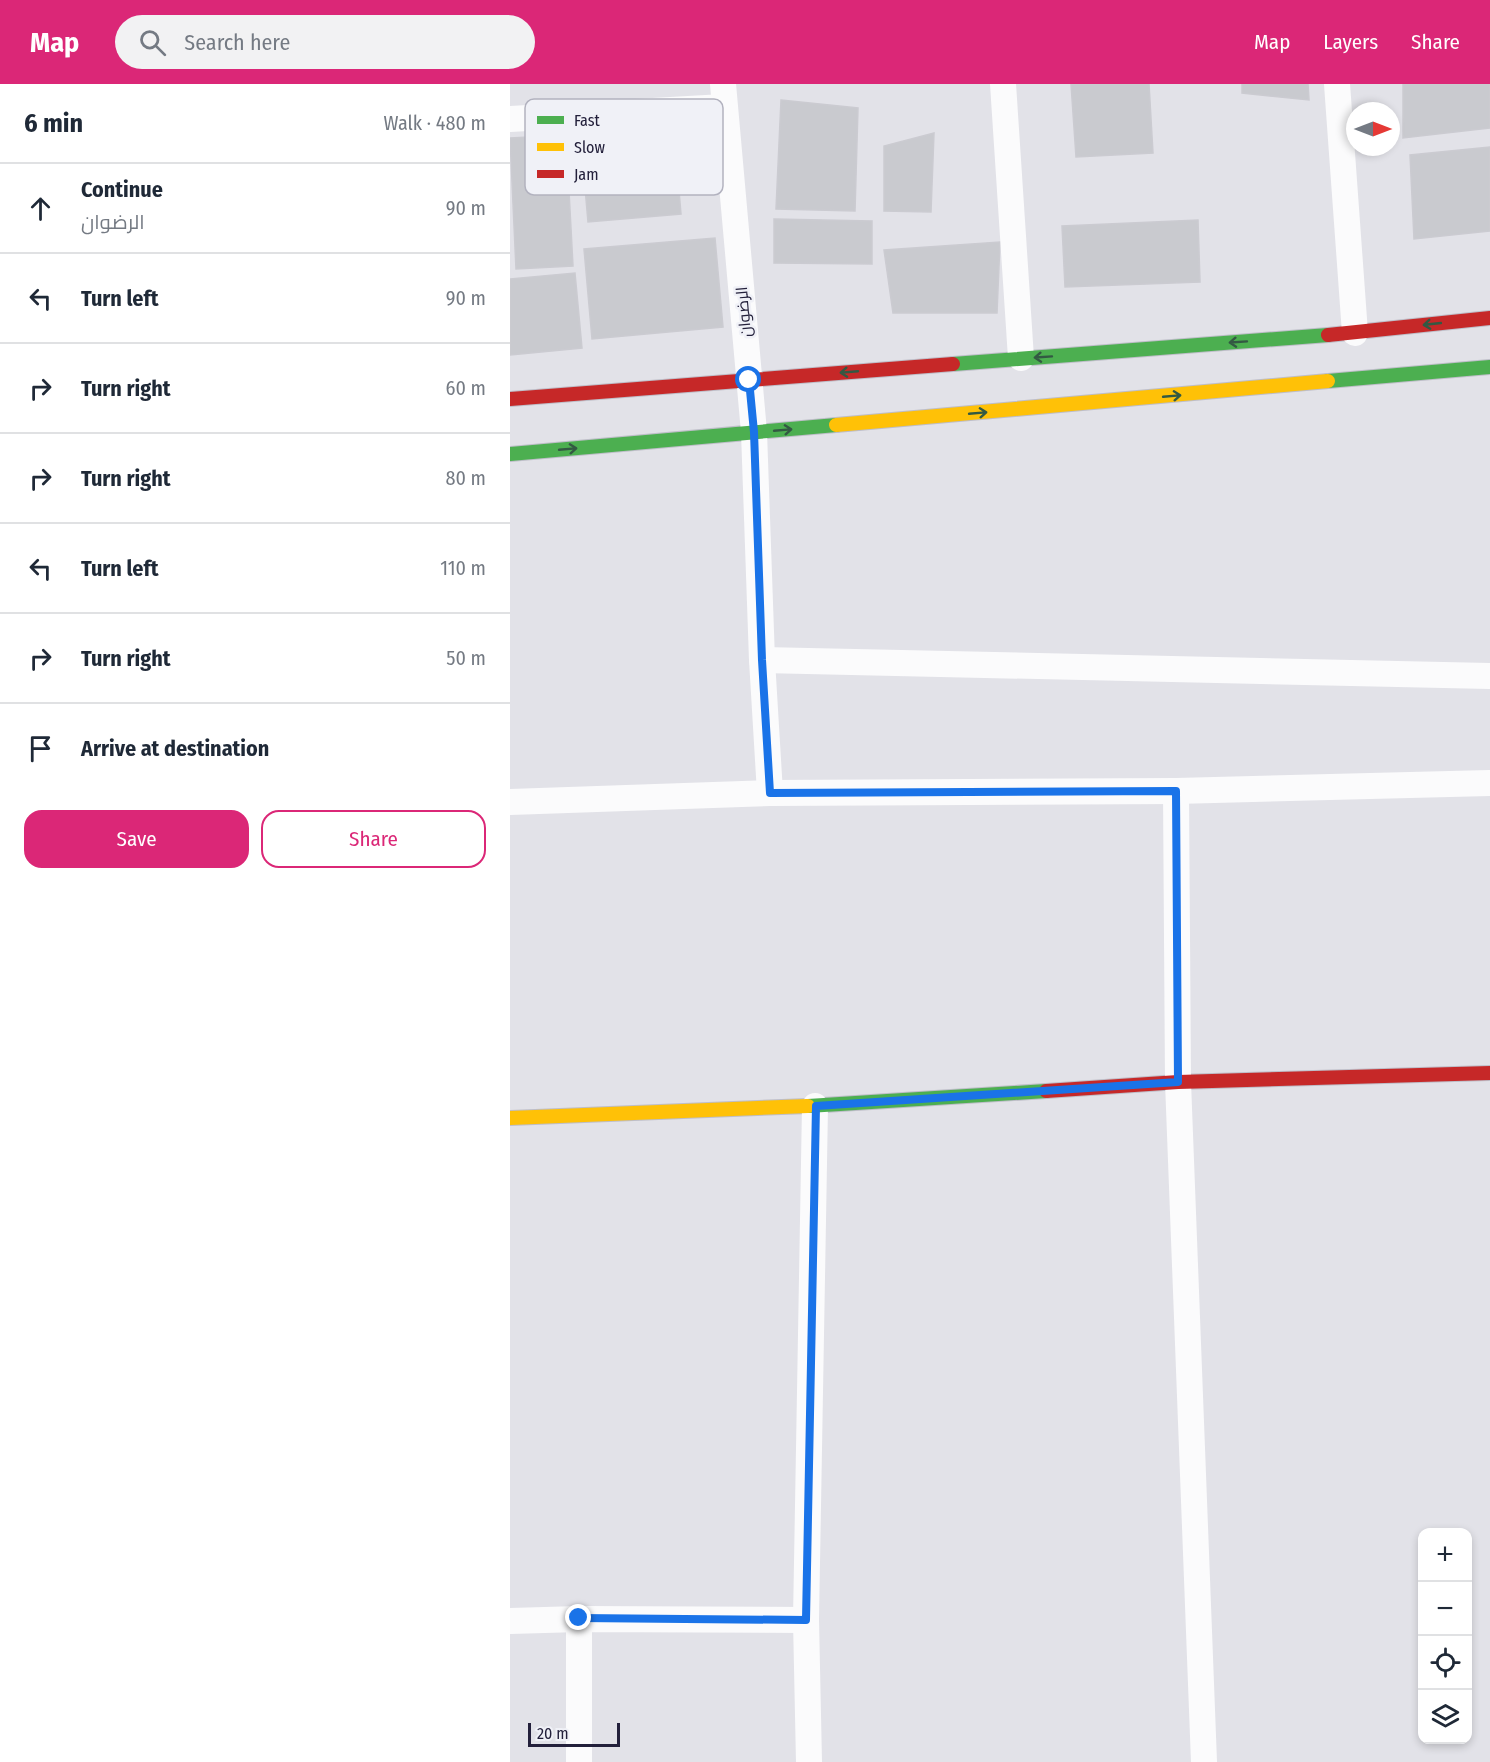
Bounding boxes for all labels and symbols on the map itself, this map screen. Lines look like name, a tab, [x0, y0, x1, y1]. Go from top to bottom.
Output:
legend	[525, 99, 723, 195]
north arrow	[1346, 102, 1400, 156]
text: Fast	[574, 111, 601, 130]
text: Slow	[574, 138, 605, 157]
text: Jam	[574, 165, 599, 184]
street label: الرضوان	[732, 286, 756, 338]
one-way arrow	[1422, 319, 1442, 330]
one-way arrow	[1228, 336, 1248, 347]
one-way arrow	[1034, 351, 1054, 362]
route start	[735, 366, 761, 392]
one-way arrow	[839, 367, 859, 378]
one-way arrow	[1161, 390, 1181, 401]
one-way arrow	[967, 407, 987, 418]
one-way arrow	[773, 424, 793, 435]
one-way arrow	[558, 443, 578, 454]
route end	[565, 1604, 591, 1630]
scale bar	[528, 1720, 620, 1748]

